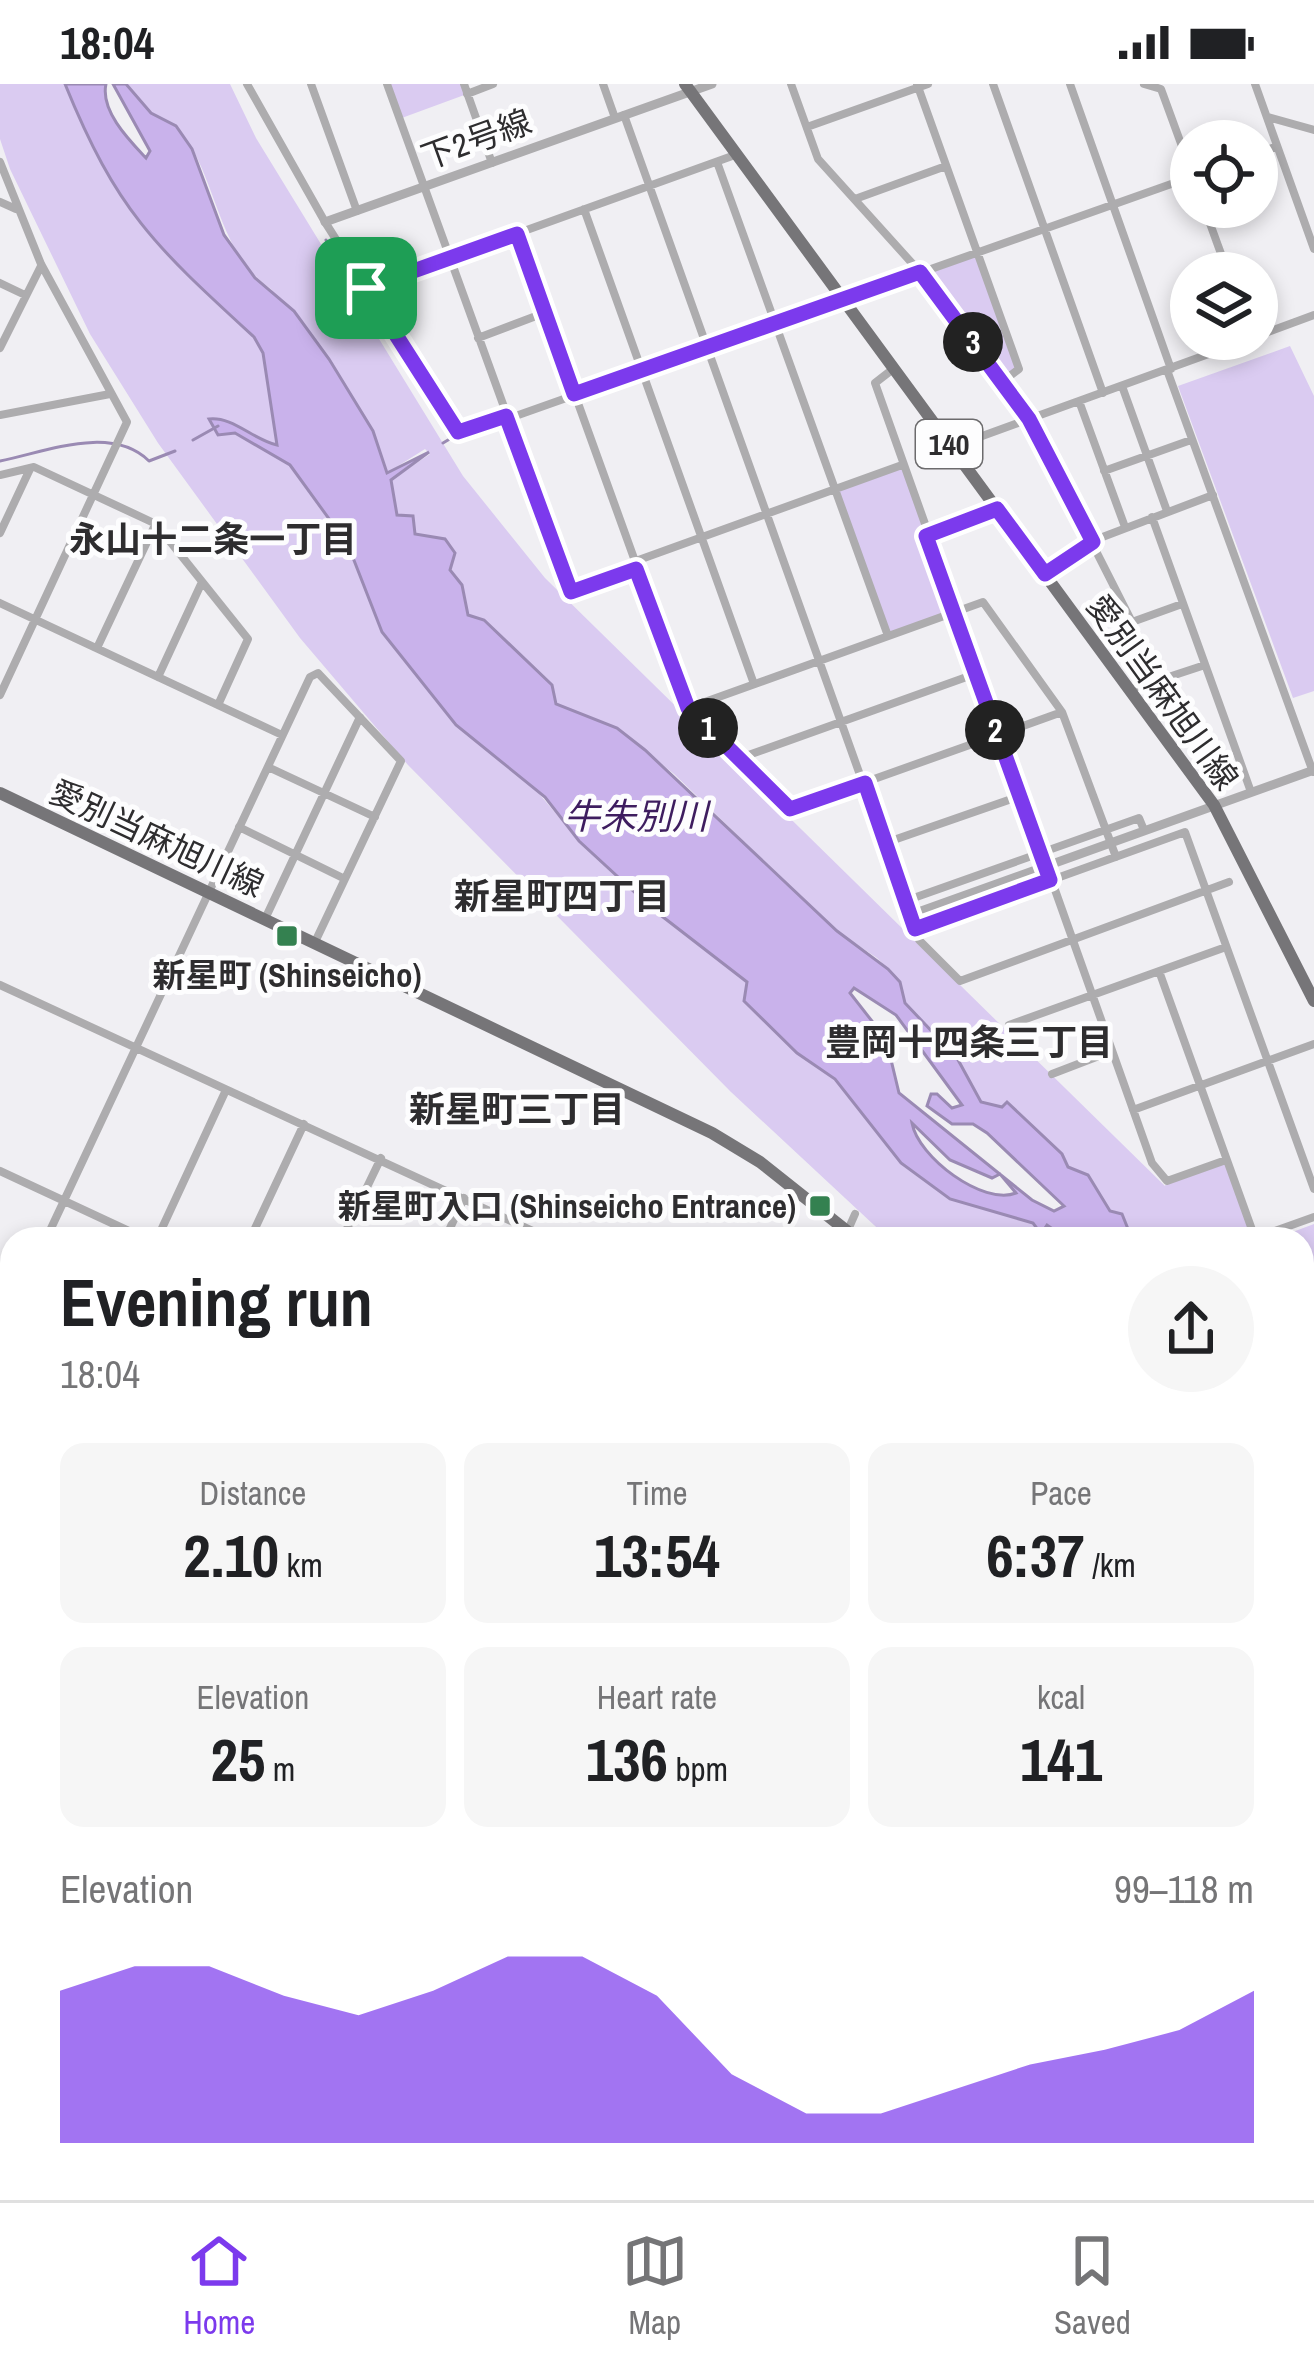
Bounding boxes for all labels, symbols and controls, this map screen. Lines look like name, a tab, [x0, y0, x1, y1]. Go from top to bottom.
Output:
text: 18:04	[60, 12, 154, 73]
street label: 下2号線	[415, 99, 537, 179]
map controls	[1170, 120, 1278, 360]
button: locate	[1170, 120, 1278, 228]
pin	[315, 237, 417, 339]
button: layers	[1170, 252, 1278, 360]
icon: arrive	[333, 255, 399, 321]
pin: 3	[943, 312, 1003, 372]
text: 3	[965, 320, 981, 364]
road number: 140	[916, 420, 982, 468]
district label: 永山十二条一丁目	[69, 515, 357, 563]
street label: 愛別当麻旭川線	[1077, 586, 1249, 798]
pin: 1	[678, 698, 738, 758]
pin: 2	[965, 700, 1025, 760]
text: 1	[700, 706, 716, 750]
text: 2	[987, 708, 1003, 752]
street label: 愛別当麻旭川線	[43, 769, 271, 907]
water label: 牛朱別川	[564, 792, 712, 840]
district label: 新星町四丁目	[454, 872, 670, 920]
marker: 新星町 (Shinseicho)	[274, 923, 300, 949]
place label: 新星町 (Shinseicho)	[153, 953, 421, 997]
district label: 豊岡十四条三丁目	[825, 1018, 1113, 1066]
district label: 新星町三丁目	[409, 1085, 625, 1133]
place label: 新星町入口 (Shinseicho Entrance)	[338, 1184, 796, 1228]
marker: 新星町入口 (Shinseicho Entrance)	[807, 1193, 833, 1219]
text: Evening run	[60, 1258, 373, 1347]
button: share	[1128, 1266, 1254, 1392]
text: 18:04	[60, 1348, 140, 1400]
text: Distance	[200, 1471, 306, 1515]
text: Time	[626, 1471, 688, 1515]
text: Pace	[1030, 1471, 1092, 1515]
text: 2.10	[183, 1515, 279, 1596]
text: 13:54	[594, 1515, 720, 1596]
text: 6:37	[986, 1515, 1085, 1596]
text: km	[279, 1543, 323, 1587]
text: /km	[1085, 1543, 1136, 1587]
text: Elevation	[197, 1675, 309, 1719]
text: Heart rate	[597, 1675, 717, 1719]
text: kcal	[1037, 1675, 1085, 1719]
text: 25	[211, 1719, 265, 1800]
text: 136	[586, 1719, 668, 1800]
text: 141	[1020, 1719, 1102, 1800]
text: m	[265, 1747, 295, 1791]
text: bpm	[668, 1747, 728, 1791]
text: Elevation	[60, 1863, 193, 1915]
text: 99–118 m	[1114, 1863, 1254, 1915]
tab: Home	[183, 2228, 255, 2344]
tab: Map	[622, 2228, 688, 2344]
tab: Saved	[1054, 2228, 1131, 2344]

